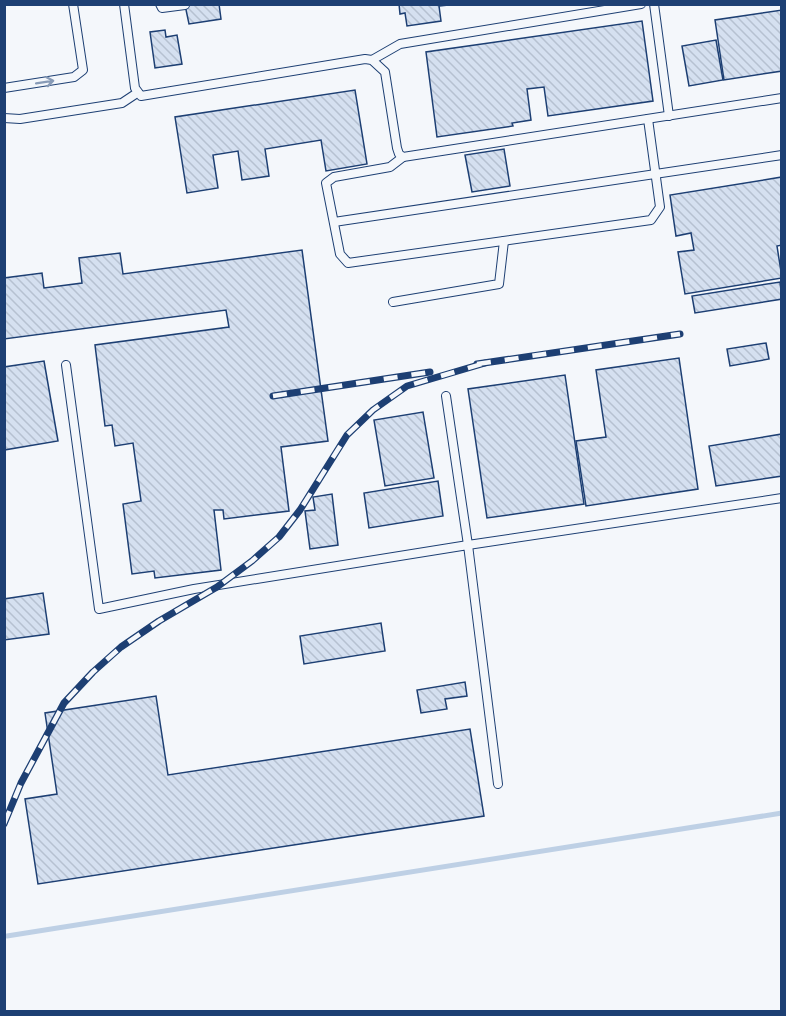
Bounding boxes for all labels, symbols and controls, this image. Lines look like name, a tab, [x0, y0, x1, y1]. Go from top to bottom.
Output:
one-way arrow	[34, 76, 54, 87]

